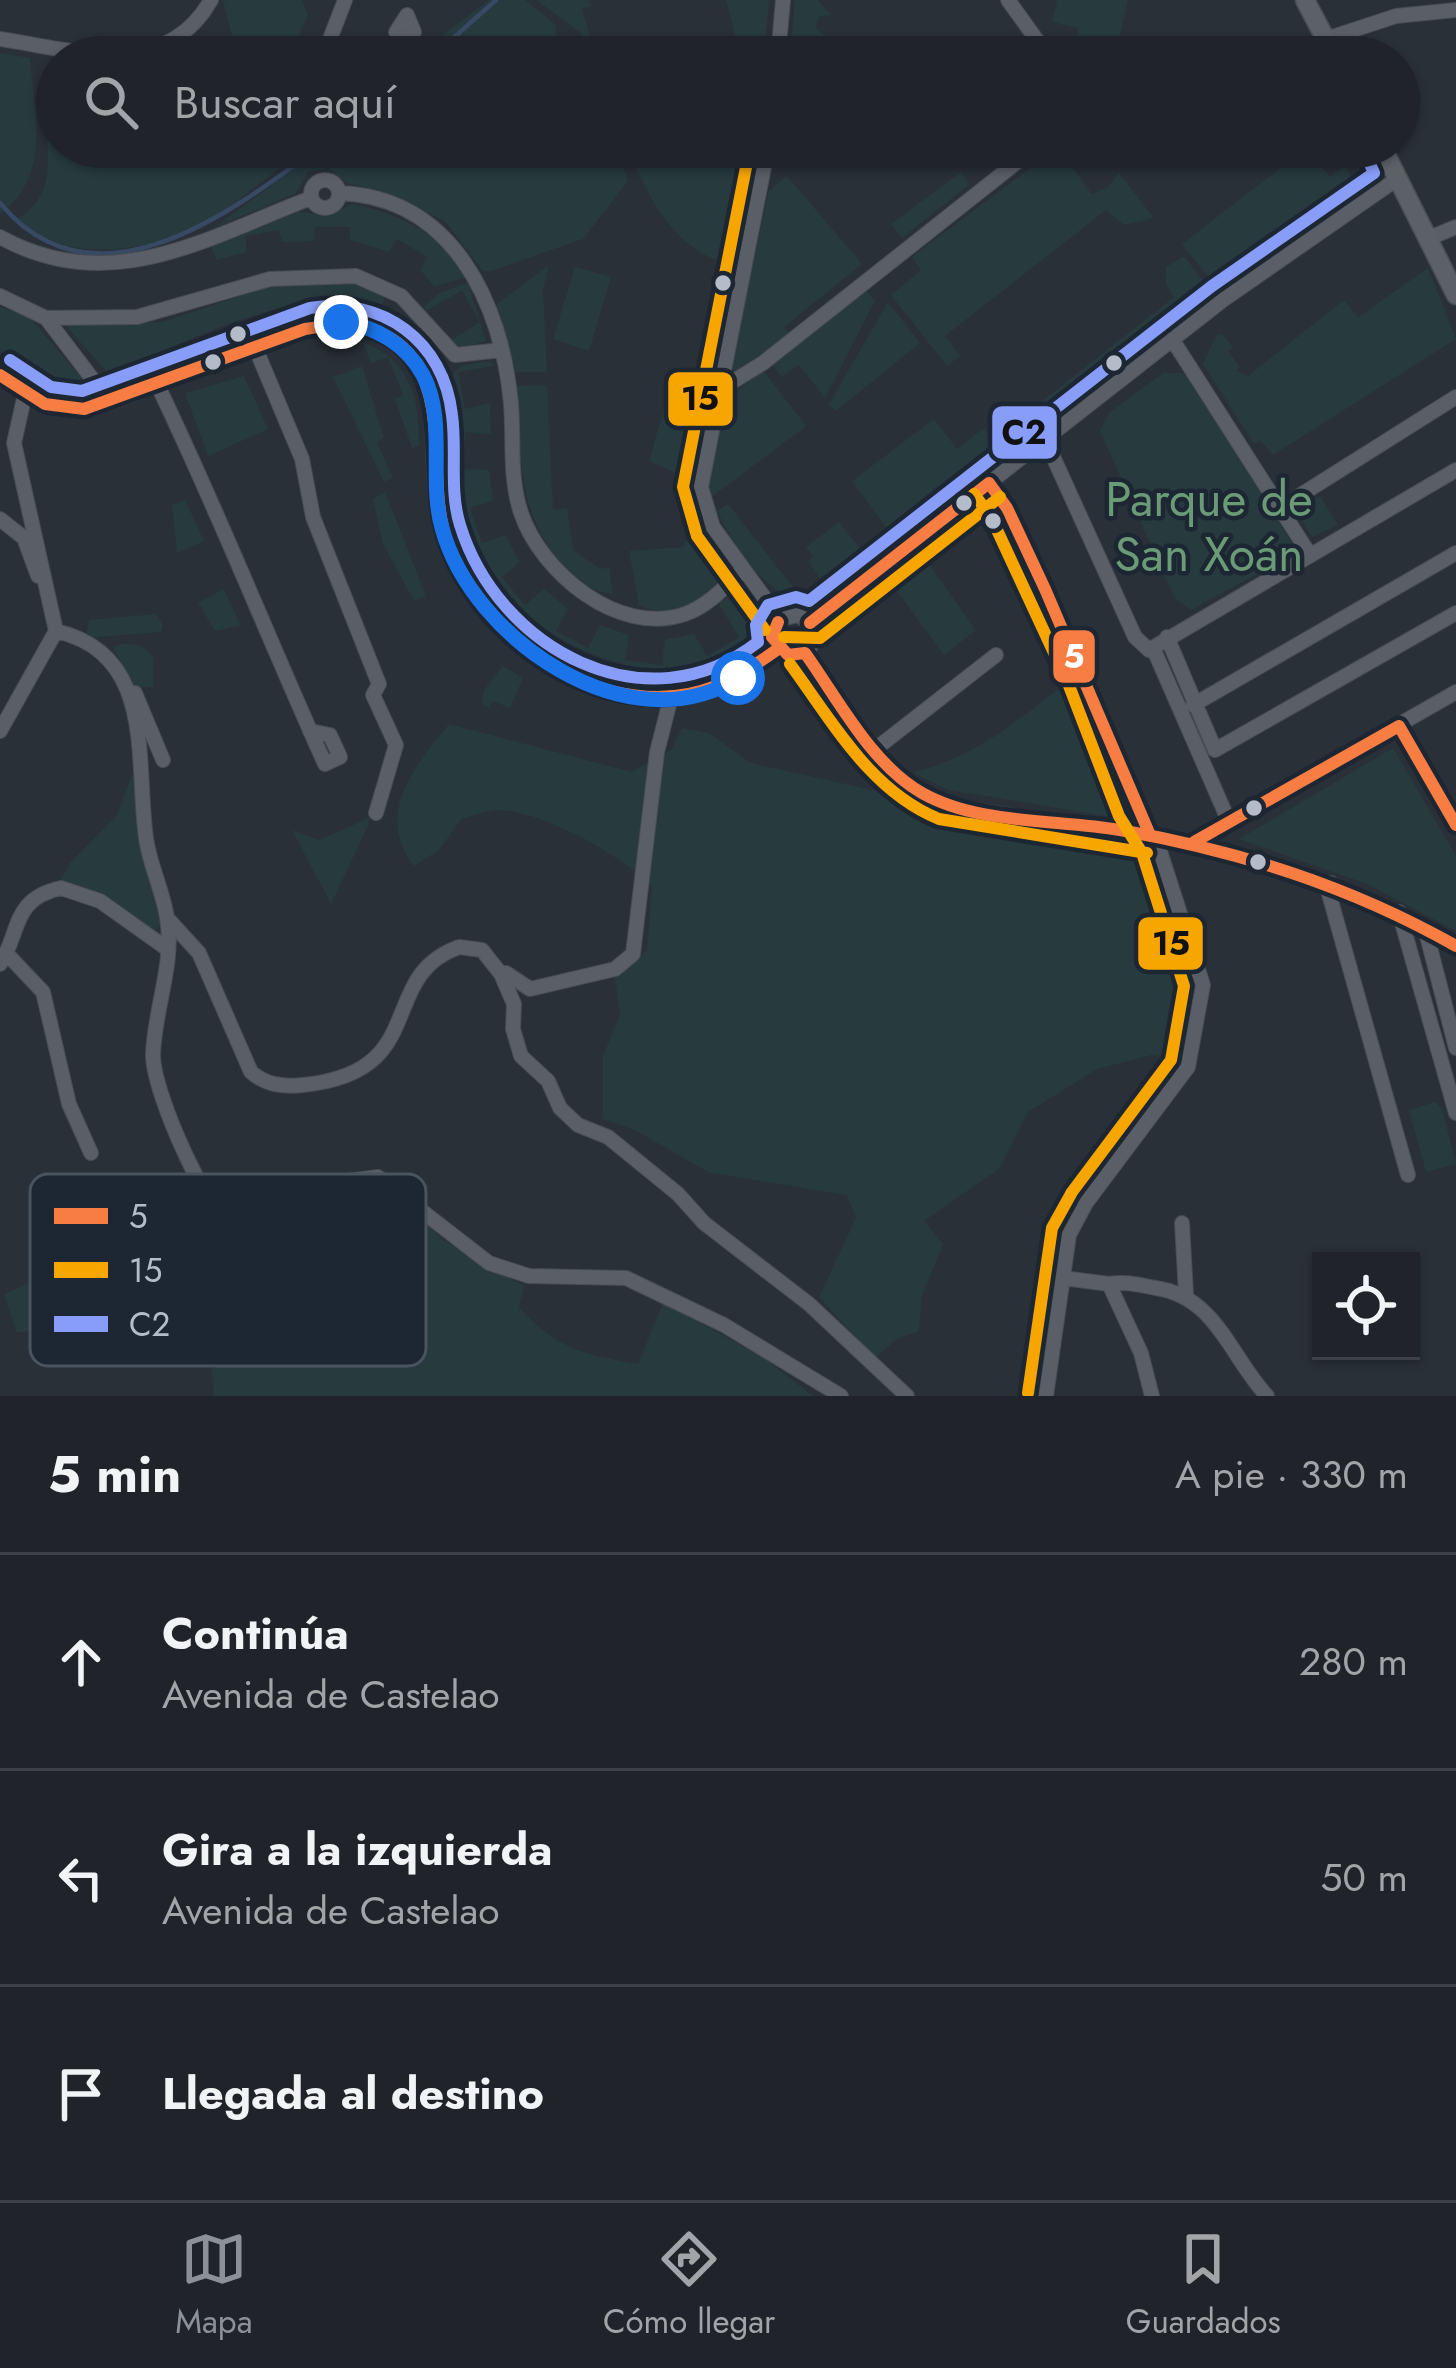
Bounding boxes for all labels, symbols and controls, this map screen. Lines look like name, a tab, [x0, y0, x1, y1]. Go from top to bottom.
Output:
search box	[36, 36, 1420, 168]
icon: search	[78, 69, 144, 135]
text: Buscar aquí	[174, 70, 396, 135]
unlabelled marker	[712, 272, 734, 294]
route end	[314, 295, 368, 349]
unlabelled marker	[227, 323, 249, 345]
unlabelled marker	[202, 351, 224, 373]
unlabelled marker	[1103, 352, 1125, 374]
line badge: 15	[666, 370, 735, 428]
text: 15	[681, 375, 719, 422]
line badge: C2	[990, 404, 1059, 461]
text: C2	[1002, 409, 1046, 456]
park label: Parque de San Xoán	[1105, 465, 1313, 589]
unlabelled marker	[953, 492, 975, 514]
unlabelled marker	[982, 510, 1004, 532]
line badge: 5	[1051, 628, 1097, 685]
text: 5	[1063, 633, 1085, 680]
route start	[711, 651, 765, 705]
unlabelled marker	[1243, 797, 1265, 819]
unlabelled marker	[1247, 851, 1269, 873]
line badge: 15	[1136, 915, 1205, 972]
text: 15	[1152, 920, 1190, 967]
legend	[30, 1174, 426, 1366]
text: 5	[129, 1193, 148, 1240]
text: 15	[129, 1247, 162, 1294]
map controls	[1312, 1252, 1420, 1360]
button: locate	[1312, 1252, 1420, 1360]
text: C2	[129, 1301, 170, 1348]
text: 5 min	[48, 1437, 181, 1511]
text: A pie · 330 m	[1175, 1446, 1408, 1503]
text: Continúa	[162, 1601, 349, 1666]
icon: ahead	[48, 1629, 114, 1695]
text: 280 m	[1299, 1633, 1408, 1690]
text: Avenida de Castelao	[162, 1666, 499, 1723]
text: Gira a la izquierda	[162, 1817, 553, 1882]
icon: left	[48, 1845, 114, 1911]
text: 50 m	[1320, 1849, 1408, 1906]
text: Avenida de Castelao	[162, 1882, 499, 1939]
icon: arrive	[48, 2061, 114, 2127]
text: Llegada al destino	[162, 2061, 544, 2126]
tab: Mapa	[175, 2226, 253, 2345]
tab: Cómo llegar	[603, 2226, 775, 2345]
tab: Guardados	[1126, 2226, 1281, 2345]

